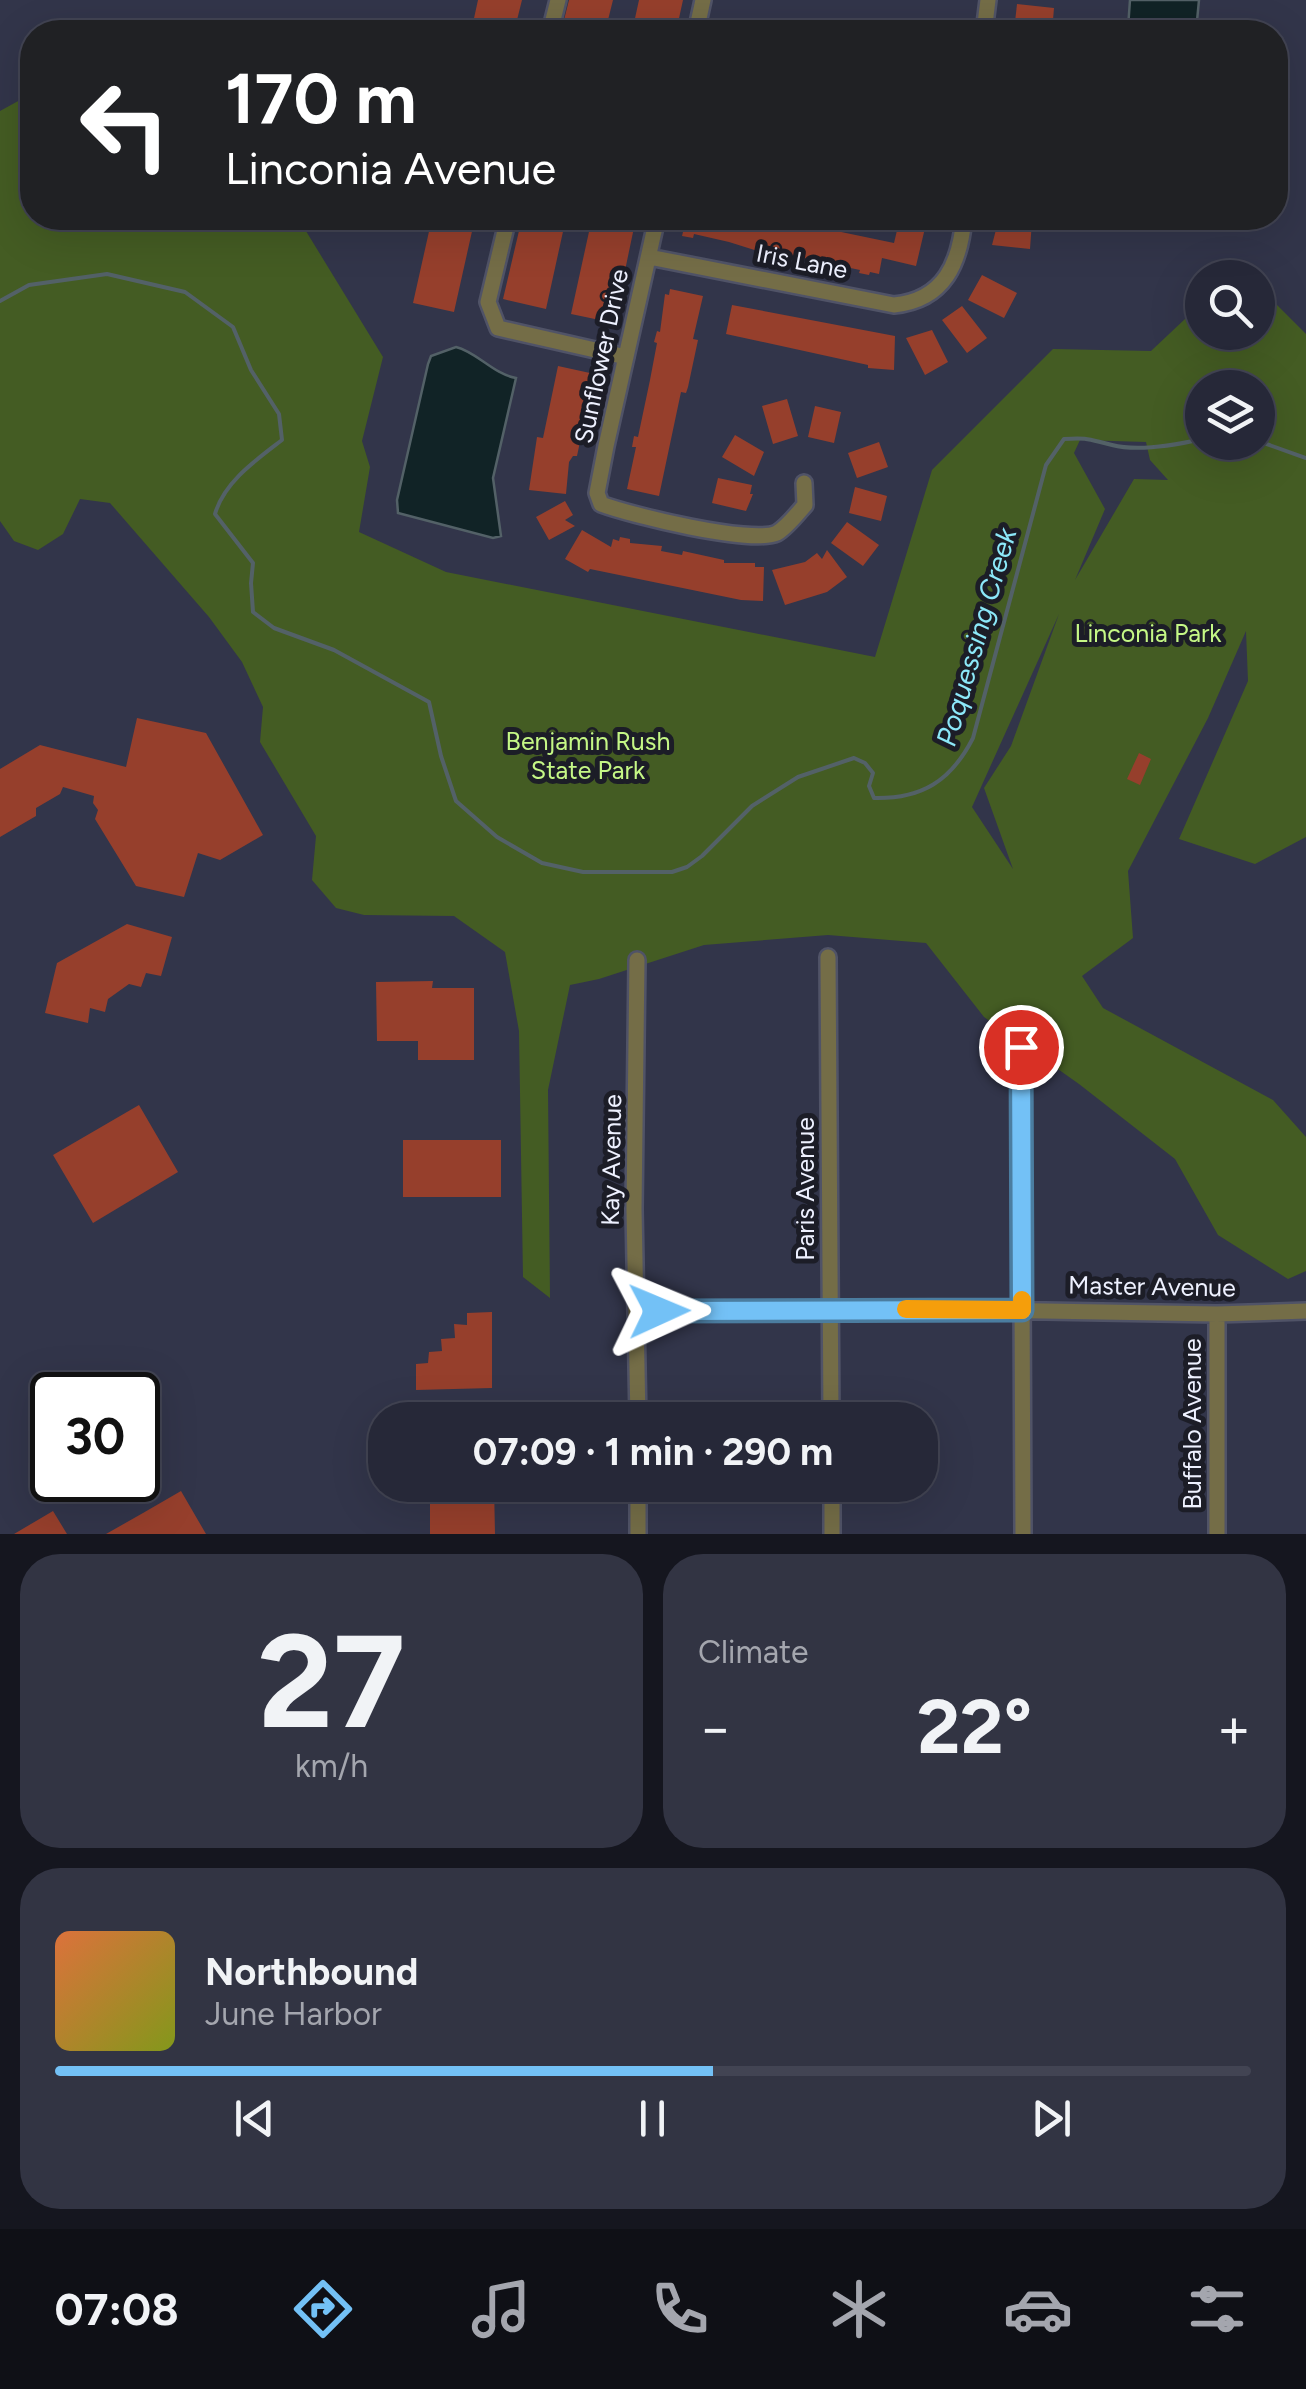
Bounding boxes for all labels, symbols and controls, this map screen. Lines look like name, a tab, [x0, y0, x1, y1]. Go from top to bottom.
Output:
text: 170 m	[225, 56, 417, 141]
icon: left	[60, 60, 190, 190]
text: Linconia Avenue	[225, 141, 556, 195]
street label: Iris Lane	[754, 237, 850, 285]
map controls	[1185, 260, 1275, 460]
button: search	[1185, 260, 1275, 350]
street label: Sunflower Drive	[568, 266, 634, 446]
button: layers	[1185, 370, 1275, 460]
water label: Poquessing Creek	[929, 523, 1024, 750]
park label: Linconia Park	[1074, 618, 1222, 648]
park label: Benjamin Rush State Park	[506, 726, 670, 785]
pin	[979, 1005, 1064, 1090]
icon: arrive	[994, 1020, 1049, 1075]
street label: Kay Avenue	[595, 1094, 627, 1226]
street label: Paris Avenue	[790, 1117, 820, 1261]
position arrow	[607, 1259, 711, 1363]
street label: Master Avenue	[1068, 1270, 1236, 1302]
street label: Buffalo Avenue	[1177, 1338, 1207, 1510]
speed limit sign: 30	[30, 1372, 160, 1502]
text: 07:09 · 1 min · 290 m	[473, 1429, 833, 1475]
text: 27	[258, 1604, 405, 1760]
text: Climate	[698, 1633, 809, 1671]
text: 22°	[917, 1682, 1032, 1772]
text: −	[698, 1695, 732, 1761]
text: +	[1217, 1695, 1251, 1761]
text: km/h	[295, 1747, 368, 1785]
text: Northbound	[205, 1949, 418, 1995]
text: June Harbor	[205, 1995, 382, 2033]
icon: previous	[227, 2091, 282, 2146]
icon: pause	[625, 2091, 680, 2146]
icon: next	[1024, 2091, 1079, 2146]
icon: directions	[288, 2274, 358, 2344]
icon: music	[466, 2274, 536, 2344]
icon: phone	[645, 2274, 715, 2344]
icon: climate	[824, 2274, 894, 2344]
icon: car	[1003, 2274, 1073, 2344]
icon: filters	[1182, 2274, 1252, 2344]
text: 07:08	[54, 2282, 179, 2336]

